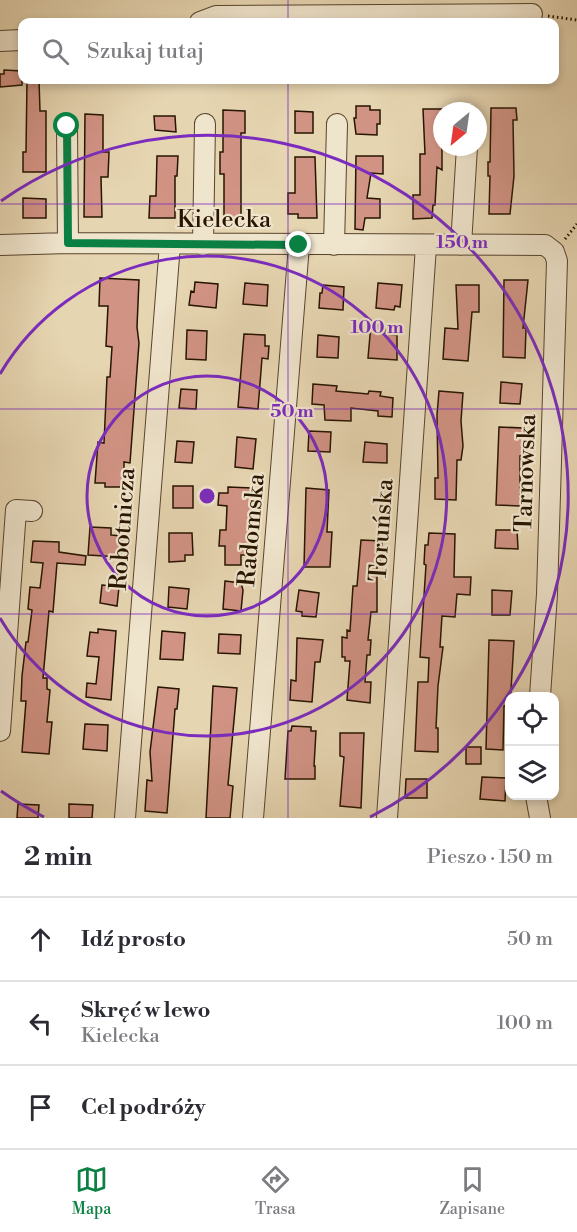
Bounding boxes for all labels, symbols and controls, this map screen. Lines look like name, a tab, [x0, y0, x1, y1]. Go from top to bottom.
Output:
search box	[18, 18, 559, 84]
icon: search	[39, 35, 72, 68]
text: Szukaj tutaj	[87, 38, 204, 65]
north arrow	[433, 102, 487, 156]
route start	[53, 112, 79, 138]
street label: Kielecka	[177, 205, 272, 235]
route end	[285, 231, 311, 257]
text: 150 m	[436, 231, 489, 254]
text: 100 m	[350, 316, 404, 339]
text: 50 m	[270, 400, 314, 423]
street label: Tarnowska	[509, 412, 543, 533]
street label: Robotnicza	[104, 466, 142, 592]
street label: Radomska	[232, 471, 272, 588]
street label: Toruńska	[363, 477, 401, 583]
centre of rings	[197, 486, 217, 506]
map controls	[505, 692, 559, 800]
button: locate	[505, 692, 559, 746]
button: layers	[505, 746, 559, 800]
text: 2 min	[24, 841, 92, 873]
text: Pieszo · 150 m	[427, 845, 553, 870]
icon: ahead	[24, 923, 57, 956]
text: Idź prosto	[81, 926, 186, 953]
text: 50 m	[507, 927, 553, 952]
text: Skręć w lewo	[81, 997, 210, 1024]
icon: left	[24, 1007, 57, 1040]
text: 100 m	[497, 1011, 553, 1036]
text: Kielecka	[81, 1024, 160, 1049]
icon: arrive	[24, 1091, 57, 1124]
text: Cel podróży	[81, 1094, 205, 1121]
tab: Mapa	[72, 1163, 111, 1219]
tab: Trasa	[255, 1163, 296, 1219]
tab: Zapisane	[439, 1163, 505, 1219]

